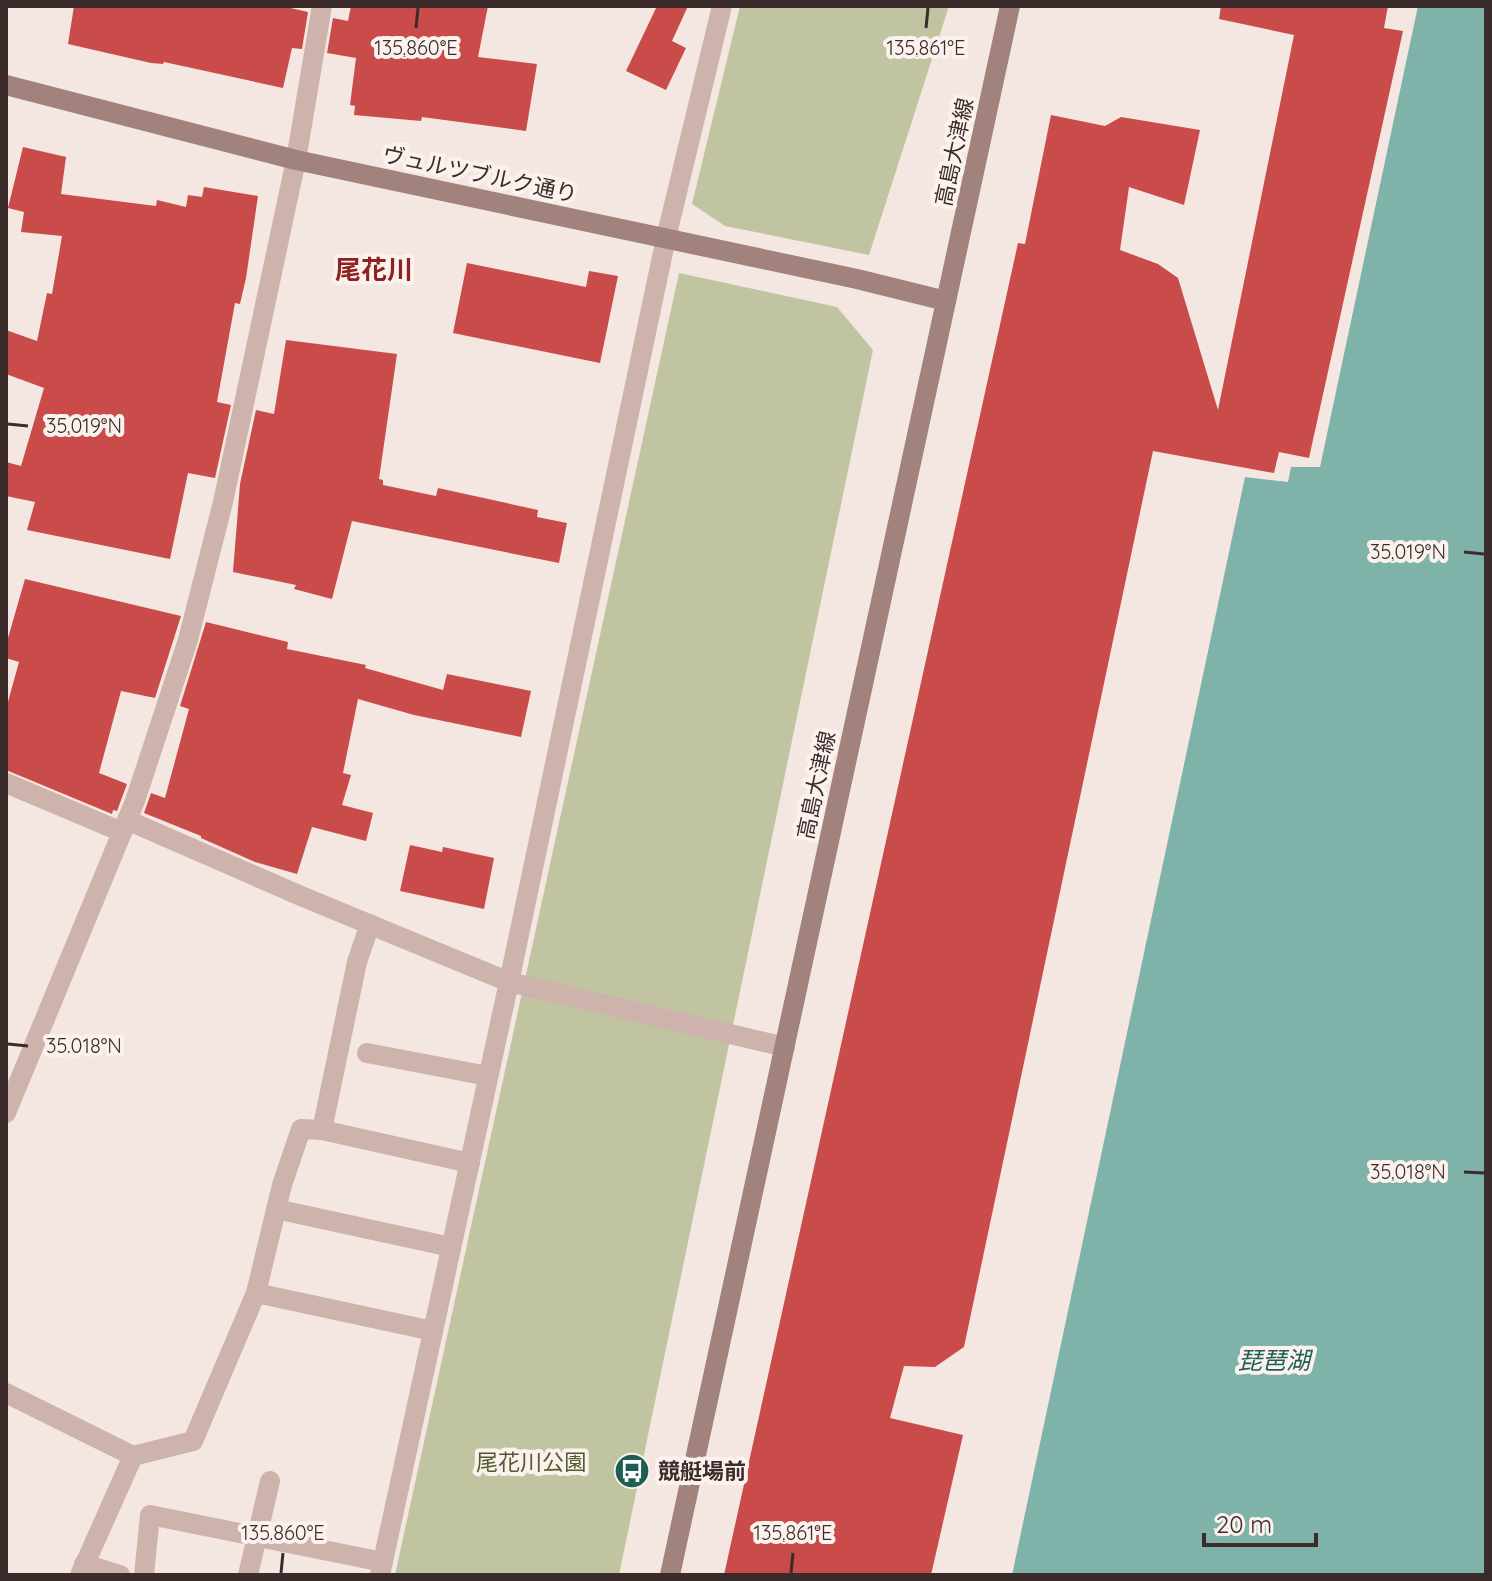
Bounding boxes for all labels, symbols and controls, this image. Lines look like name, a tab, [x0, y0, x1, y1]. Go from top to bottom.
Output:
text: 135.860°E	[374, 35, 458, 60]
text: 135.861°E	[887, 35, 965, 60]
street label: 高島大津線	[929, 95, 979, 209]
street label: ヴュルツブルク通り	[380, 140, 580, 208]
district label: 尾花川	[335, 253, 413, 286]
text: 35.019°N	[46, 413, 122, 438]
text: 35.019°N	[1370, 539, 1446, 564]
street label: 高島大津線	[791, 728, 841, 842]
text: 35.018°N	[46, 1033, 122, 1058]
text: 35.018°N	[1370, 1159, 1446, 1184]
water label: 琵琶湖	[1238, 1345, 1314, 1375]
park label: 尾花川公園	[476, 1448, 586, 1476]
bus stop icon: 競艇場前	[613, 1452, 651, 1490]
place label: 競艇場前	[658, 1457, 746, 1485]
scale bar	[1204, 1497, 1316, 1547]
text: 20 m	[1216, 1509, 1272, 1539]
text: 135.860°E	[241, 1520, 325, 1545]
text: 135.861°E	[754, 1520, 832, 1545]

